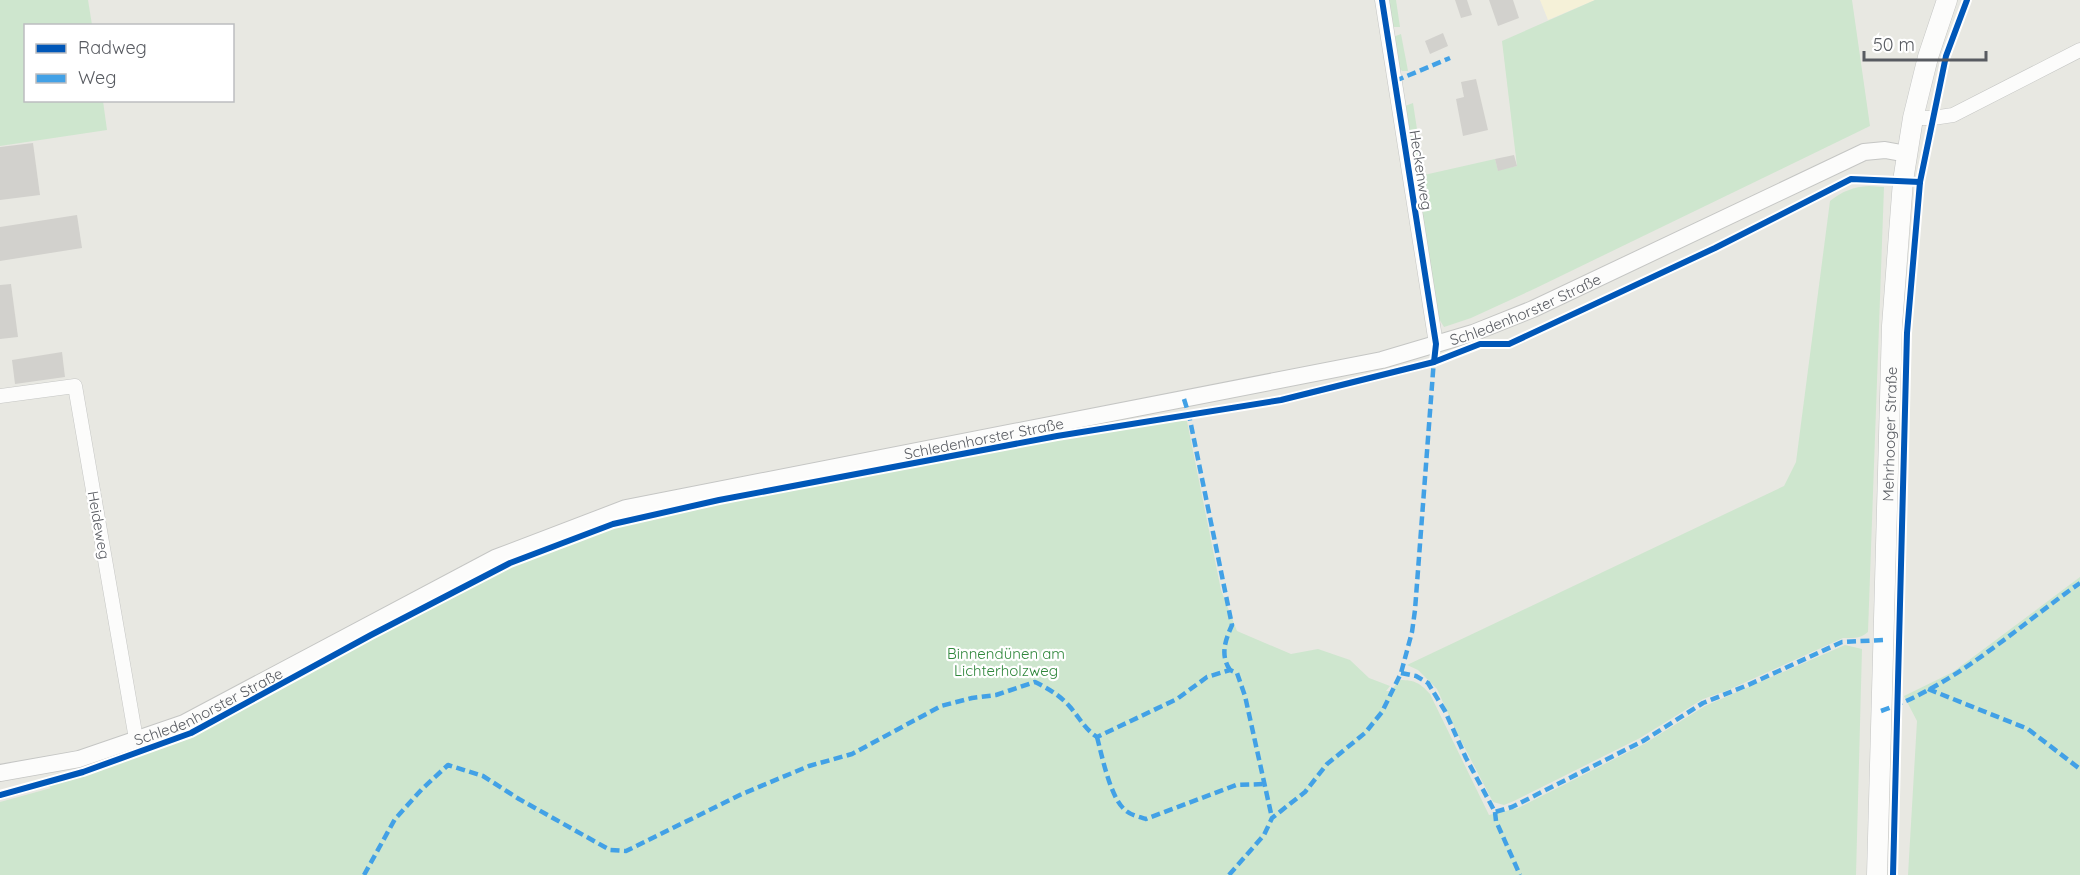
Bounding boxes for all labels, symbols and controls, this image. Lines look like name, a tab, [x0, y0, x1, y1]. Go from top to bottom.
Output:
legend	[24, 24, 234, 102]
scale bar	[1864, 24, 1986, 62]
text: 50 m	[1873, 33, 1915, 56]
text: Radweg	[78, 36, 147, 59]
text: Weg	[78, 66, 116, 89]
street label: Heckenweg	[1405, 129, 1437, 211]
street label: Schledenhorster Straße	[1447, 269, 1604, 349]
street label: Mehrhooger Straße	[1878, 366, 1900, 502]
street label: Schledenhorster Straße	[902, 413, 1065, 463]
street label: Heideweg	[84, 489, 114, 561]
park label: Binnendünen am Lichterholzweg	[947, 644, 1065, 680]
street label: Schledenhorster Straße	[131, 663, 286, 749]

